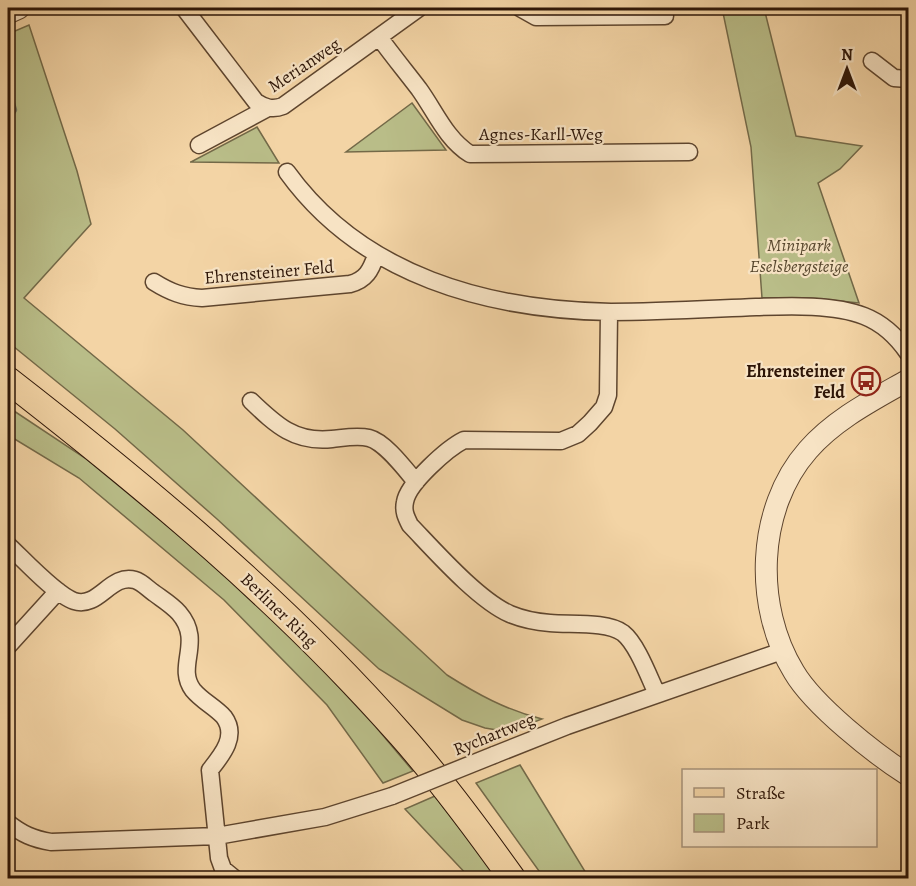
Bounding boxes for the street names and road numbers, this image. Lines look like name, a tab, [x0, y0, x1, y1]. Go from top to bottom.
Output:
street label: Merianweg	[263, 32, 345, 98]
street label: Agnes-Karll-Weg	[478, 122, 603, 146]
street label: Ehrensteiner Feld	[203, 254, 335, 290]
street label: Berliner Ring	[235, 567, 323, 653]
street label: Rychartweg	[450, 707, 538, 761]

